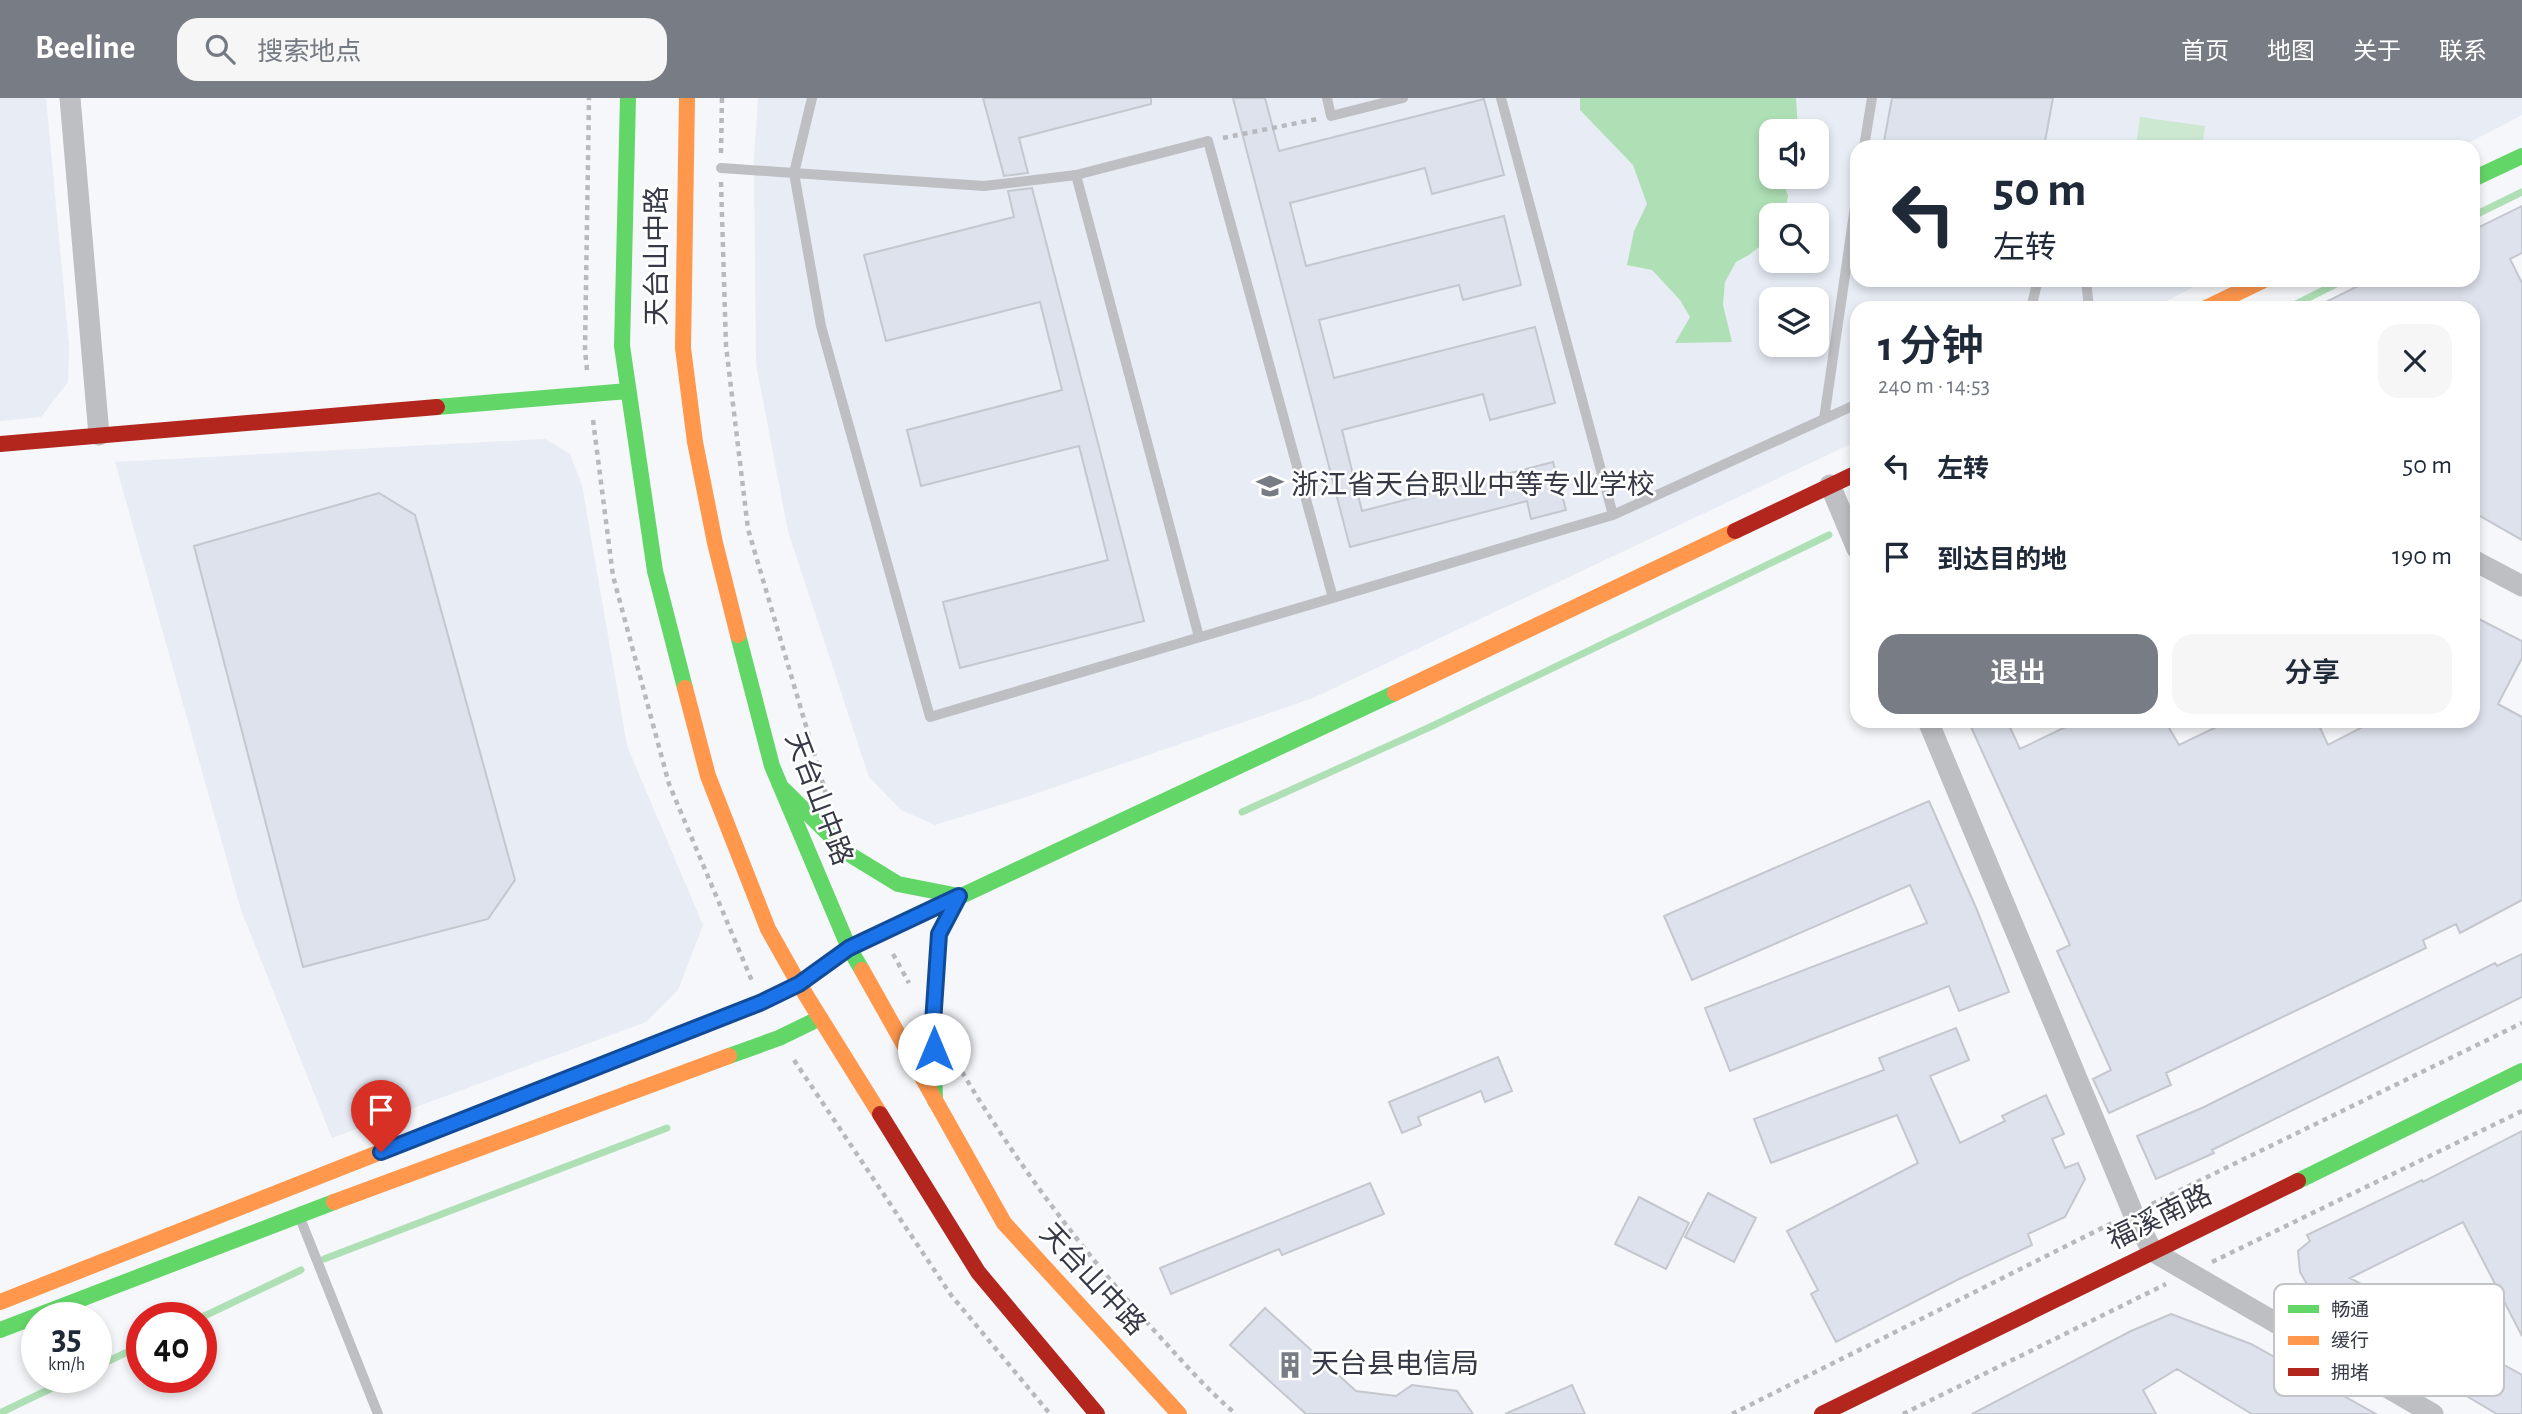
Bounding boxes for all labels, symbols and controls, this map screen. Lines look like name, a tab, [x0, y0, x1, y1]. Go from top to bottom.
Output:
search box	[177, 18, 667, 81]
icon: search	[201, 30, 239, 68]
text: Beeline	[35, 32, 135, 65]
text: 搜索地点	[257, 39, 361, 65]
text: 首页	[2181, 40, 2229, 64]
text: 地图	[2267, 40, 2315, 64]
text: 关于	[2353, 40, 2401, 64]
text: 联系	[2439, 40, 2487, 64]
map controls	[1759, 119, 1829, 357]
button: sound	[1759, 119, 1829, 189]
text: 50 m	[1993, 166, 2087, 215]
icon: left	[1878, 168, 1969, 259]
street label: 天台山中路	[642, 186, 672, 326]
button: search	[1759, 203, 1829, 273]
text: 左转	[1993, 232, 2057, 264]
button: layers	[1759, 287, 1829, 357]
button: close	[2378, 324, 2452, 398]
text: 1 分钟	[1878, 326, 1983, 368]
text: 240 m · 14:53	[1878, 375, 1990, 398]
icon: left	[1878, 447, 1916, 485]
text: 50 m	[2402, 452, 2452, 478]
text: 左转	[1937, 456, 1989, 482]
place label: 浙江省天台职业中等专业学校	[1291, 470, 1655, 500]
school or university icon: 浙江省天台职业中等专业学校	[1255, 471, 1285, 501]
icon: arrive	[1878, 538, 1916, 576]
text: 190 m	[2392, 543, 2452, 569]
text: 到达目的地	[1937, 547, 2067, 573]
button: 退出	[1878, 634, 2158, 714]
button: 分享	[2172, 634, 2452, 714]
street label: 天台山中路	[780, 728, 858, 869]
position arrow	[897, 1012, 971, 1086]
pin	[351, 1080, 411, 1152]
icon: arrive	[362, 1091, 400, 1129]
street label: 福溪南路	[2103, 1179, 2216, 1255]
street label: 天台山中路	[1034, 1218, 1151, 1341]
legend	[2274, 1284, 2504, 1396]
text: 畅通	[2331, 1300, 2369, 1320]
speed limit sign: 40	[126, 1302, 217, 1393]
text: 35	[51, 1321, 82, 1356]
text: 缓行	[2331, 1330, 2369, 1351]
place label: 天台县电信局	[1311, 1349, 1479, 1379]
building icon: 天台县电信局	[1275, 1350, 1305, 1380]
text: km/h	[48, 1356, 85, 1374]
text: 拥堵	[2331, 1362, 2369, 1383]

